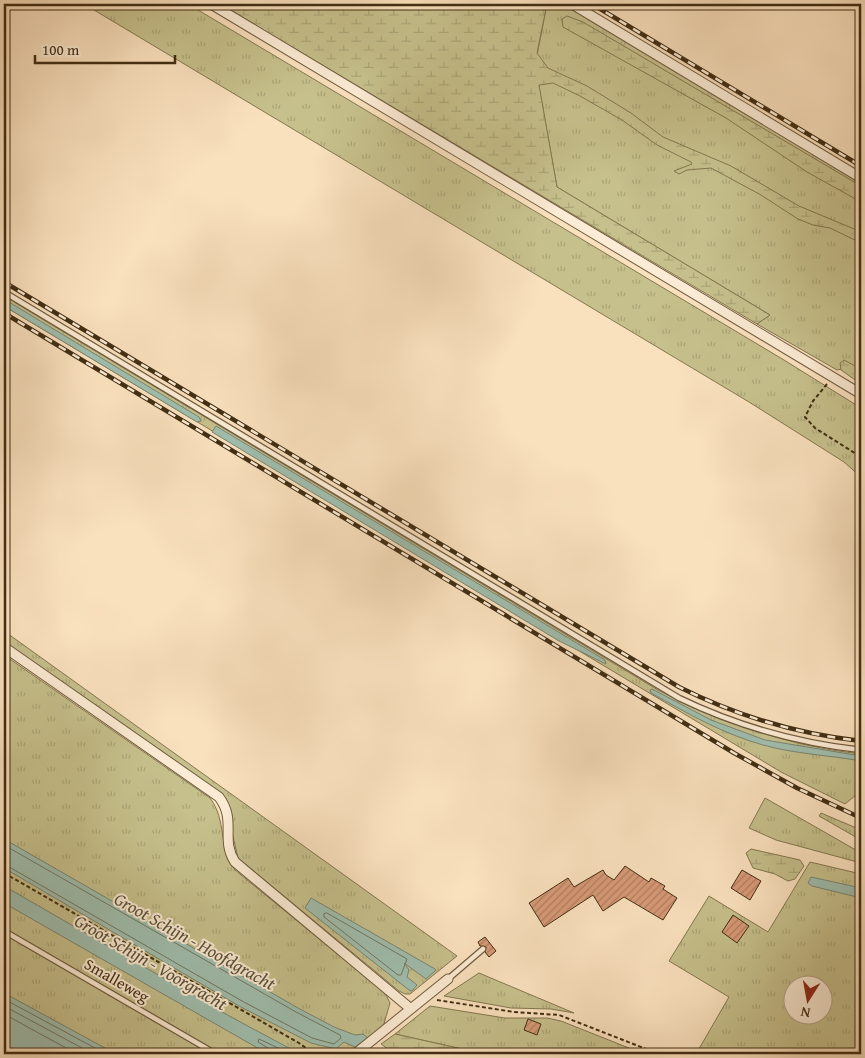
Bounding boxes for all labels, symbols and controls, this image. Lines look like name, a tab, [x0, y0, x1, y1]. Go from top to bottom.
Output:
scale bar	[35, 32, 175, 64]
text: 100 m	[42, 39, 80, 60]
water label: Groot Schijn - Hoofdgracht	[109, 885, 281, 997]
water label: Groot Schijn - Voorgracht	[70, 907, 233, 1017]
street label: Smalleweg	[80, 952, 154, 1008]
north arrow	[782, 976, 832, 1026]
text: N	[798, 1002, 812, 1023]

